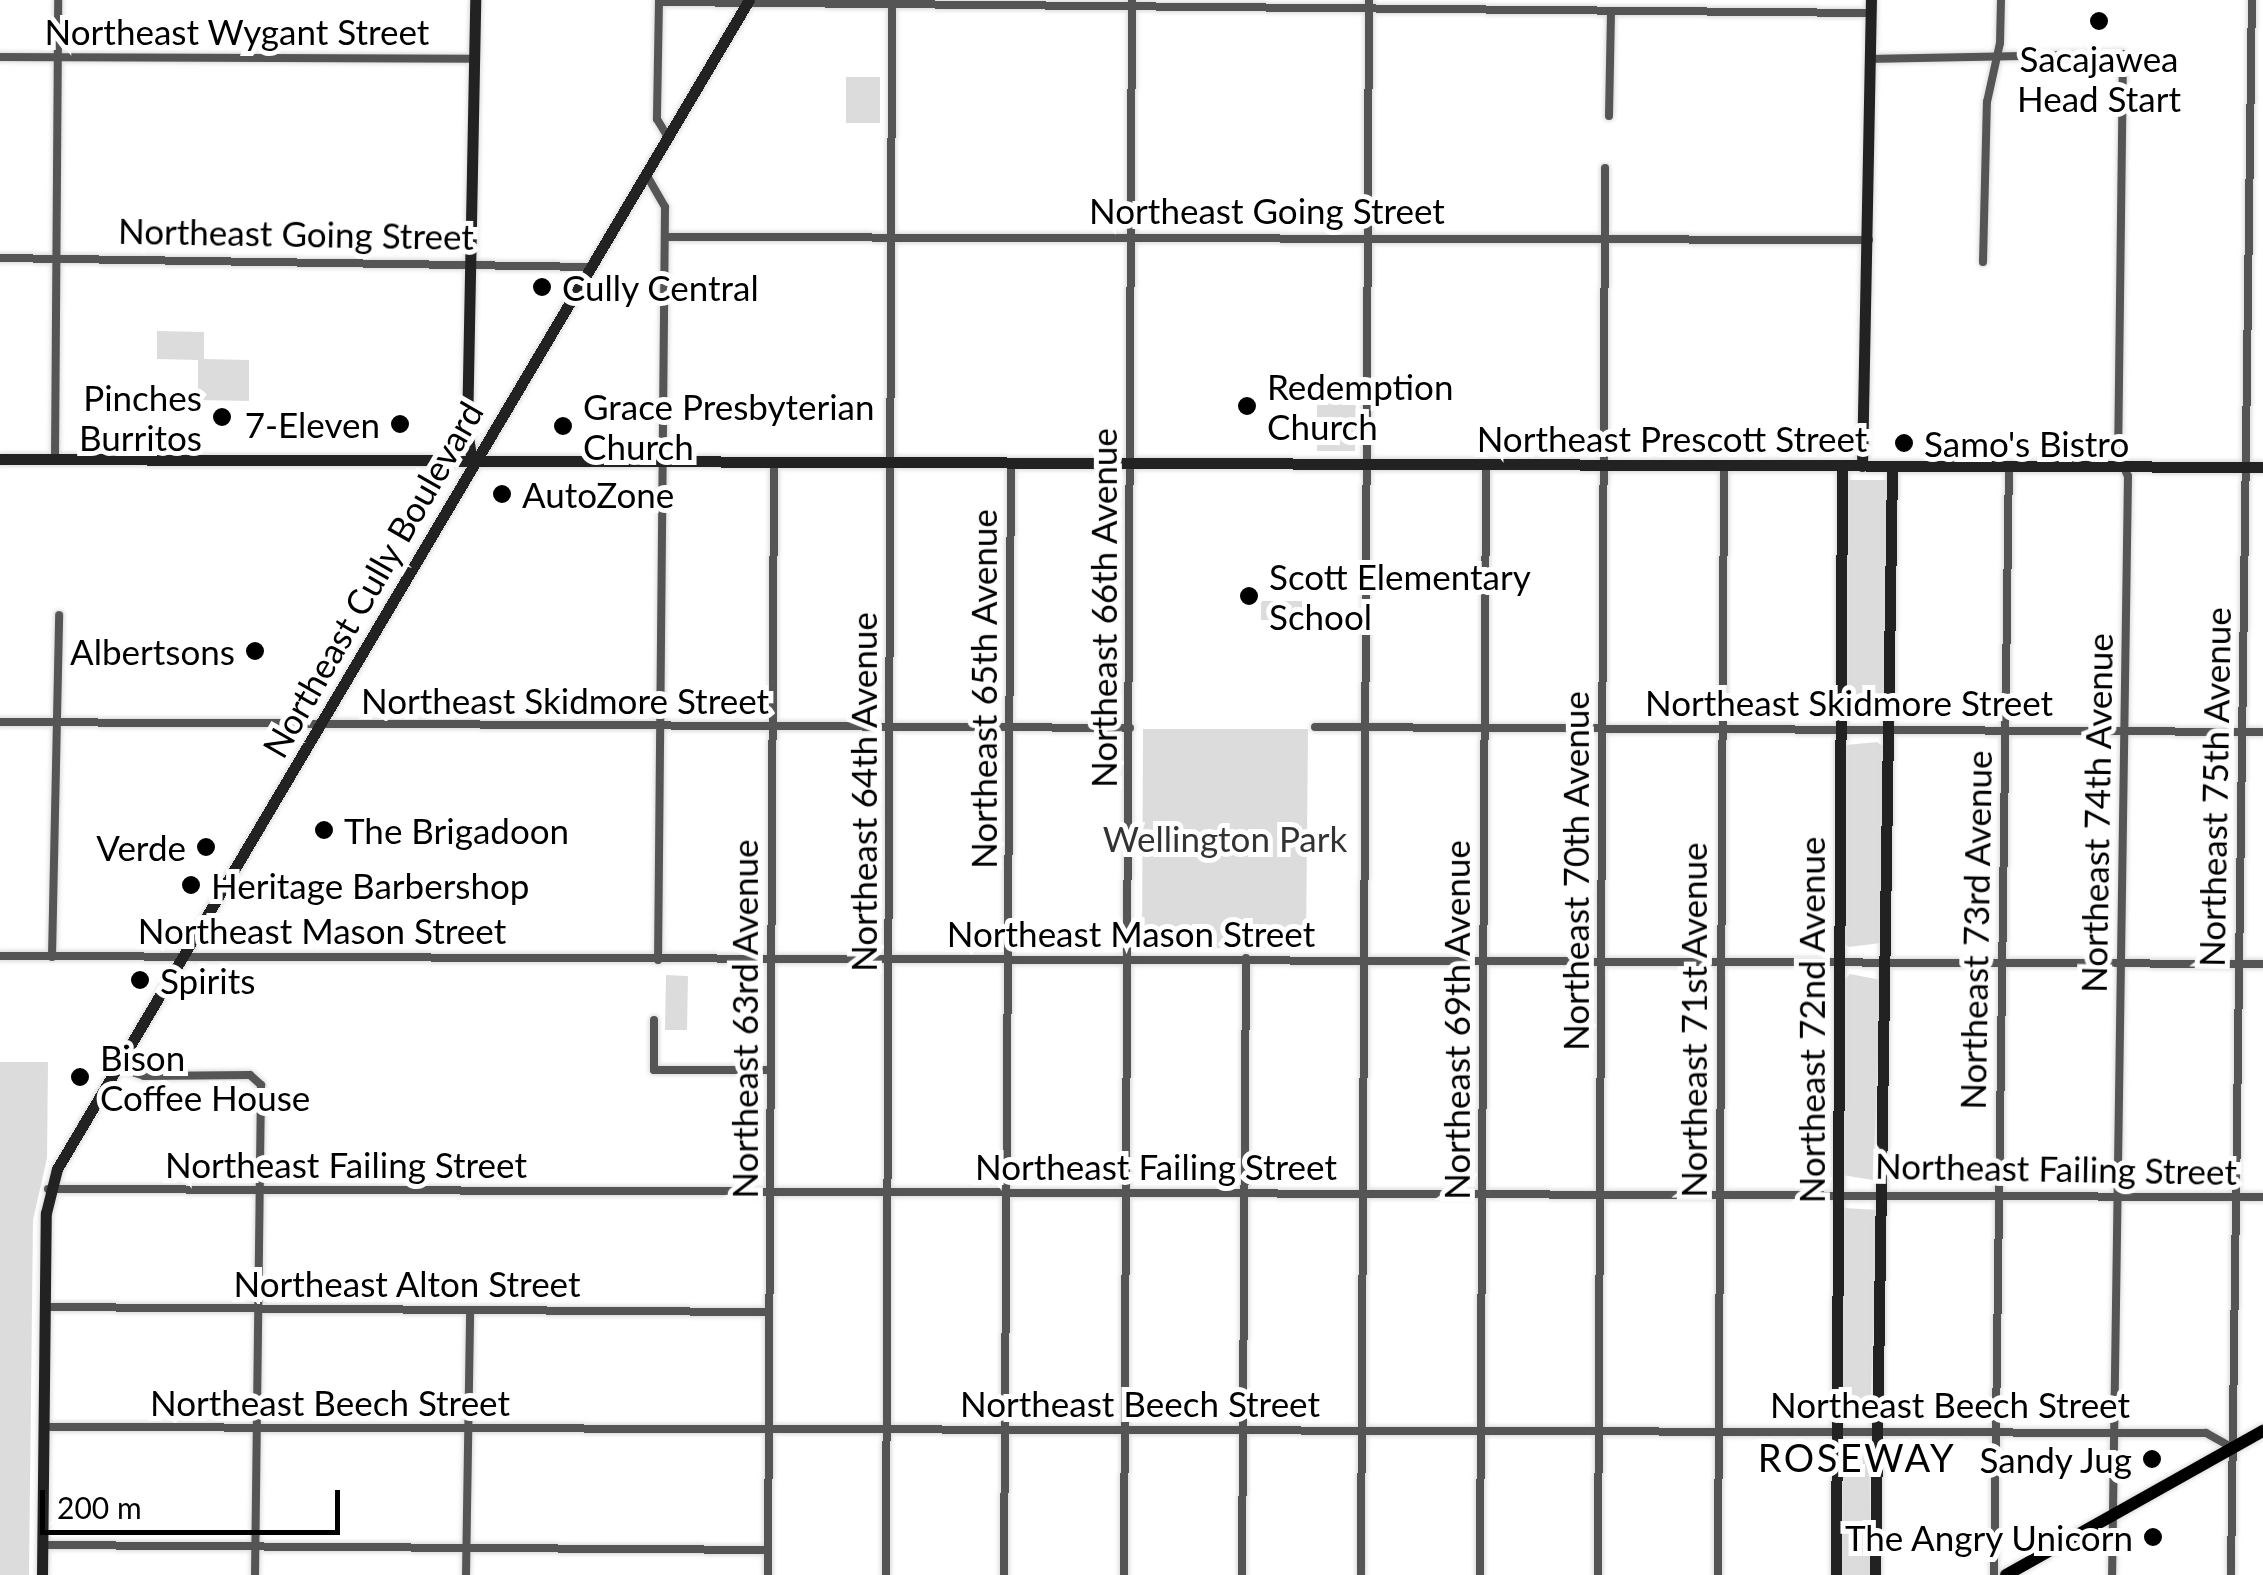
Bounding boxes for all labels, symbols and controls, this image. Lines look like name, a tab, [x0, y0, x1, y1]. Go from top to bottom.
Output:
street label: Northeast Wygant Street	[44, 10, 430, 52]
marker: Sacajawea Head Start	[2088, 10, 2110, 32]
place label: Sacajawea Head Start	[2017, 37, 2181, 119]
street label: Northeast Going Street	[1089, 189, 1445, 231]
street label: Northeast Going Street	[118, 209, 474, 257]
place label: Cully Central	[562, 266, 760, 308]
marker: Cully Central	[531, 276, 553, 298]
place label: Redemption Church	[1267, 365, 1453, 447]
place label: Pinches Burritos	[79, 376, 202, 458]
place label: Grace Presbyterian Church	[583, 385, 875, 467]
street label: Northeast Cully Boulevard	[253, 393, 491, 765]
marker: Redemption Church	[1236, 395, 1258, 417]
place label: 7-Eleven	[245, 403, 380, 445]
marker: Pinches Burritos	[211, 406, 233, 428]
marker: 7-Eleven	[389, 413, 411, 435]
marker: Grace Presbyterian Church	[552, 415, 574, 437]
street label: Northeast Prescott Street	[1477, 417, 1867, 459]
place label: Samo's Bistro	[1924, 422, 2129, 464]
street label: Northeast 66th Avenue	[1082, 428, 1124, 788]
marker: Samo's Bistro	[1893, 432, 1915, 454]
place label: AutoZone	[522, 473, 674, 515]
marker: AutoZone	[491, 483, 513, 505]
street label: Northeast 65th Avenue	[962, 509, 1004, 869]
place label: Scott Elementary School	[1269, 555, 1531, 637]
marker: Scott Elementary School	[1238, 585, 1260, 607]
street label: Northeast 75th Avenue	[2190, 606, 2238, 968]
street label: Northeast 64th Avenue	[842, 612, 884, 972]
place label: Albertsons	[70, 630, 235, 672]
street label: Northeast 74th Avenue	[2072, 632, 2120, 994]
marker: Albertsons	[244, 640, 266, 662]
street label: Northeast Skidmore Street	[361, 679, 769, 721]
street label: Northeast Skidmore Street	[1645, 681, 2053, 723]
street label: Northeast 70th Avenue	[1554, 691, 1596, 1051]
street label: Northeast 73rd Avenue	[1951, 749, 1999, 1111]
place label: The Brigadoon	[344, 809, 569, 851]
park label: Wellington Park	[1103, 817, 1347, 859]
marker: The Brigadoon	[313, 819, 335, 841]
place label: Verde	[96, 826, 186, 868]
marker: Verde	[195, 836, 217, 858]
street label: Northeast 72nd Avenue	[1790, 836, 1832, 1204]
street label: Northeast 63rd Avenue	[723, 839, 765, 1199]
street label: Northeast 69th Avenue	[1435, 840, 1477, 1200]
street label: Northeast 71st Avenue	[1672, 842, 1714, 1198]
place label: Heritage Barbershop	[211, 864, 529, 906]
marker: Heritage Barbershop	[180, 874, 202, 896]
street label: Northeast Mason Street	[138, 909, 506, 951]
street label: Northeast Mason Street	[947, 912, 1315, 954]
place label: Spirits	[160, 959, 255, 1001]
marker: Spirits	[129, 969, 151, 991]
place label: Bison Coffee House	[100, 1036, 310, 1118]
marker: Bison Coffee House	[69, 1066, 91, 1088]
street label: Northeast Failing Street	[165, 1143, 527, 1185]
street label: Northeast Failing Street	[1875, 1144, 2237, 1192]
street label: Northeast Failing Street	[975, 1145, 1337, 1187]
street label: Northeast Alton Street	[233, 1262, 581, 1304]
street label: Northeast Beech Street	[150, 1381, 510, 1423]
street label: Northeast Beech Street	[960, 1382, 1320, 1424]
street label: Northeast Beech Street	[1770, 1383, 2130, 1425]
district label: ROSEWAY	[1758, 1435, 1956, 1481]
place label: Sandy Jug	[1978, 1438, 2132, 1480]
marker: Sandy Jug	[2141, 1448, 2163, 1470]
scale bar	[45, 1470, 345, 1532]
text: 200 m	[57, 1489, 142, 1525]
place label: The Angry Unicorn	[1843, 1516, 2133, 1558]
marker: The Angry Unicorn	[2142, 1526, 2164, 1548]

